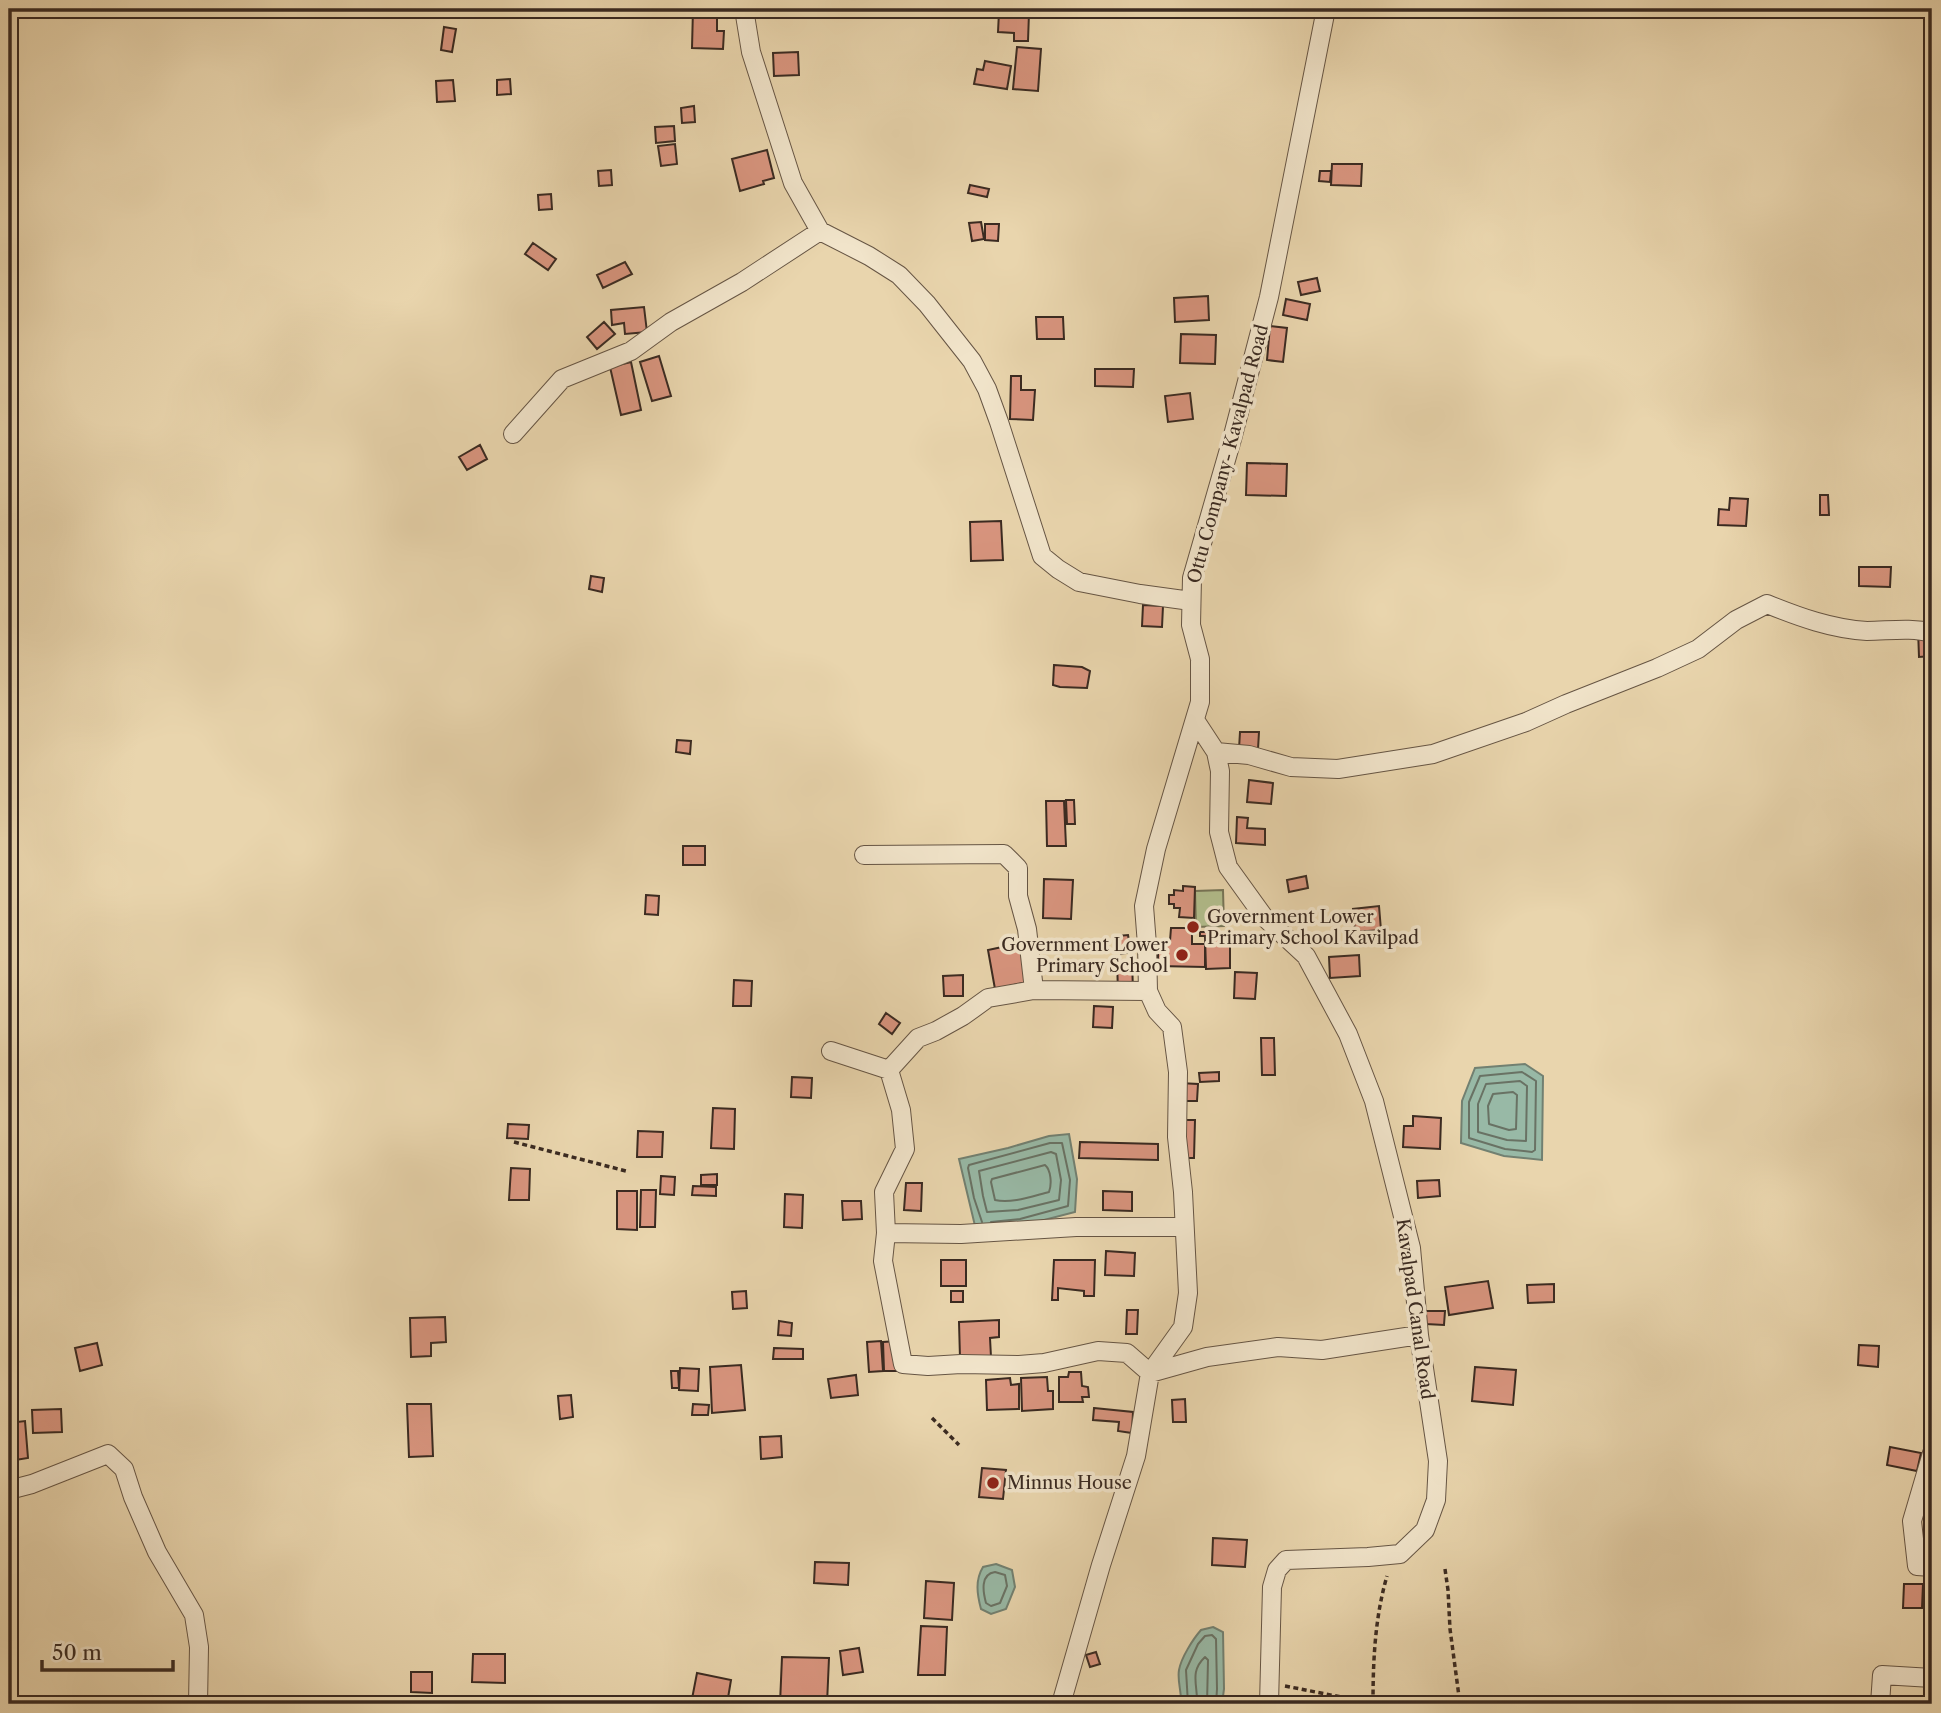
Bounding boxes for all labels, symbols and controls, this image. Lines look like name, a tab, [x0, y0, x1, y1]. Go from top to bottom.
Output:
street label: Ottu Company- Kavalpad Road	[1183, 322, 1273, 586]
place label: Government Lower Primary School Kavilpad	[1207, 906, 1419, 949]
marker: Government Lower Primary School Kavilpad	[1185, 919, 1201, 935]
place label: Government Lower Primary School	[1001, 934, 1168, 977]
marker: Government Lower Primary School	[1174, 947, 1190, 963]
street label: Kavalpad Canal Road	[1391, 1217, 1439, 1401]
place label: Minnus House	[1007, 1472, 1132, 1494]
marker: Minnus House	[985, 1475, 1001, 1491]
scale bar	[42, 1629, 173, 1673]
text: 50 m	[52, 1640, 102, 1665]

